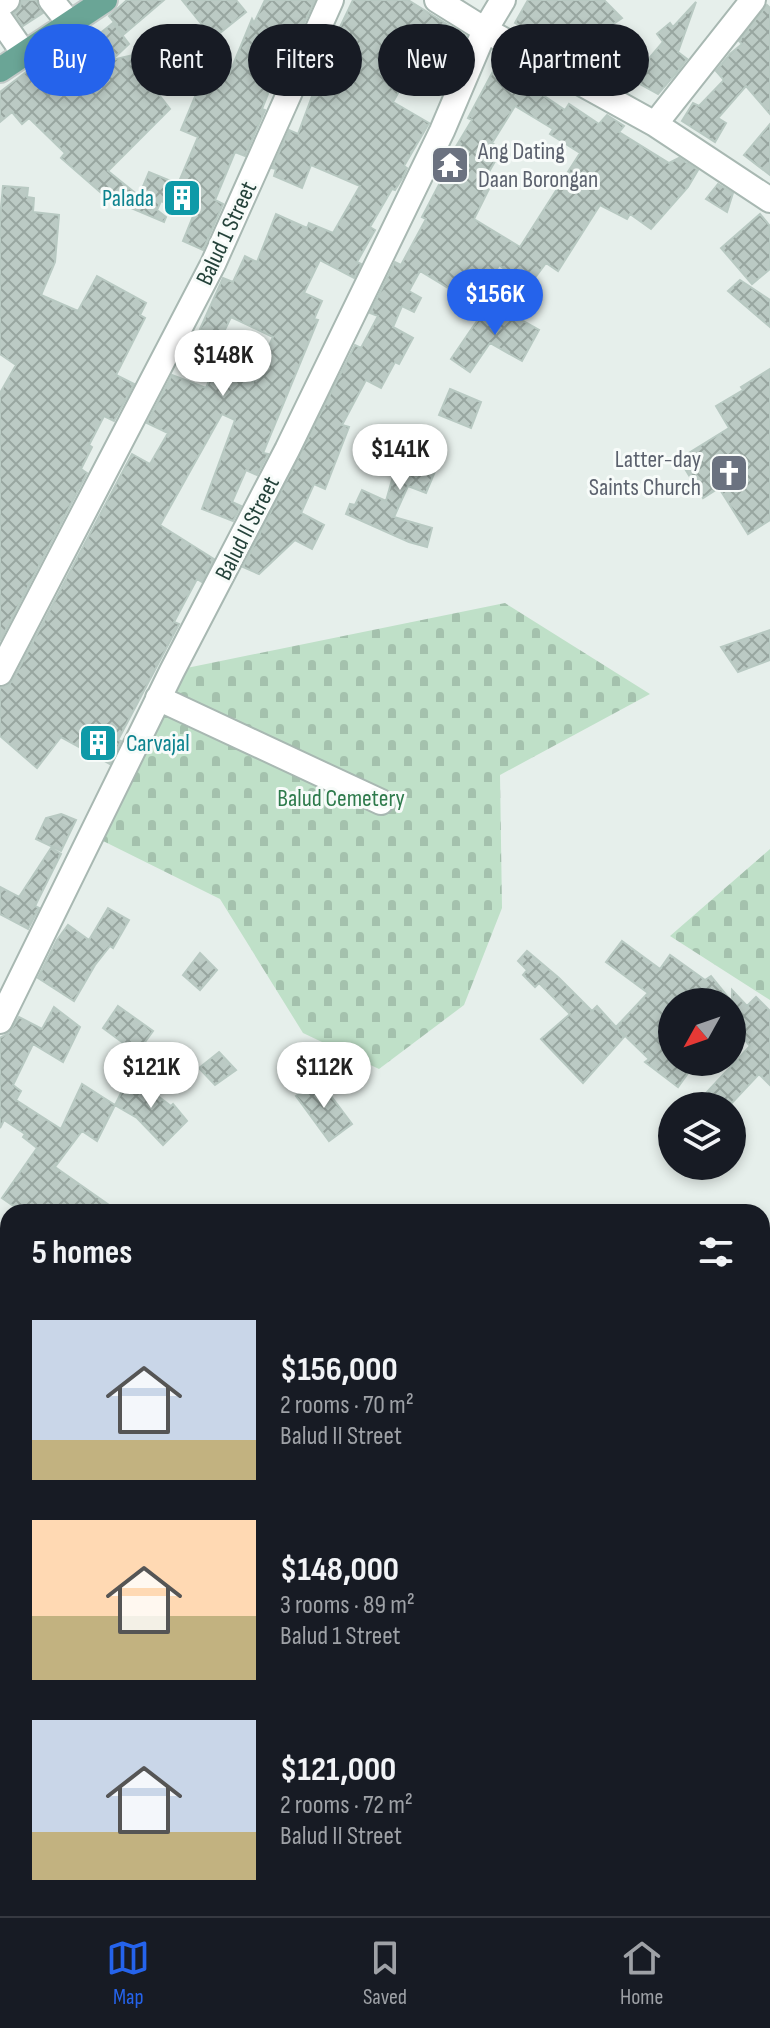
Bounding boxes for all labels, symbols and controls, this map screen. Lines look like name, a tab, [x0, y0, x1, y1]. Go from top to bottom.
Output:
chip: Buy	[24, 24, 115, 96]
chip: Rent	[131, 24, 232, 96]
chip: Filters	[248, 24, 362, 96]
chip: New	[378, 24, 475, 96]
chip: Apartment	[491, 24, 649, 96]
place label: Ang Dating Daan Borongan	[477, 137, 598, 194]
temple icon: Ang Dating Daan Borongan	[429, 144, 471, 186]
building icon: Palada	[161, 177, 203, 219]
street label: Balud 1 Street	[190, 177, 263, 290]
place label: Palada	[102, 184, 154, 213]
pin: $156K	[439, 269, 551, 337]
text: $156K	[465, 279, 525, 310]
pin: $148K	[167, 330, 279, 398]
text: $148K	[193, 340, 253, 371]
pin: $141K	[344, 424, 456, 492]
text: $141K	[370, 434, 430, 465]
place label: Latter-day Saints Church	[589, 445, 701, 502]
church icon: Latter-day Saints Church	[708, 452, 750, 494]
street label: Balud II Street	[209, 472, 286, 585]
building icon: Carvajal	[77, 722, 119, 764]
place label: Carvajal	[126, 729, 190, 758]
park label: Balud Cemetery	[277, 784, 405, 813]
north arrow	[658, 988, 746, 1076]
map controls	[658, 988, 746, 1180]
pin: $121K	[95, 1042, 207, 1110]
pin: $112K	[268, 1042, 380, 1110]
text: $121K	[122, 1052, 180, 1083]
text: $112K	[295, 1052, 353, 1083]
button: layers	[658, 1092, 746, 1180]
icon: filters	[694, 1230, 738, 1274]
text: 5 homes	[32, 1232, 132, 1273]
text: $156,000	[280, 1349, 398, 1390]
icon: home	[96, 1352, 192, 1448]
text: 2 rooms · 70 m²	[280, 1390, 414, 1421]
text: Balud II Street	[280, 1421, 402, 1452]
text: $148,000	[280, 1549, 399, 1590]
icon: home	[96, 1552, 192, 1648]
text: 3 rooms · 89 m²	[280, 1590, 415, 1621]
text: Balud 1 Street	[280, 1621, 400, 1652]
text: $121,000	[280, 1749, 396, 1790]
icon: home	[96, 1752, 192, 1848]
text: 2 rooms · 72 m²	[280, 1790, 413, 1821]
text: Balud II Street	[280, 1821, 402, 1852]
tab: Map	[106, 1936, 150, 2011]
tab: Saved	[363, 1936, 407, 2011]
tab: Home	[620, 1936, 664, 2011]

